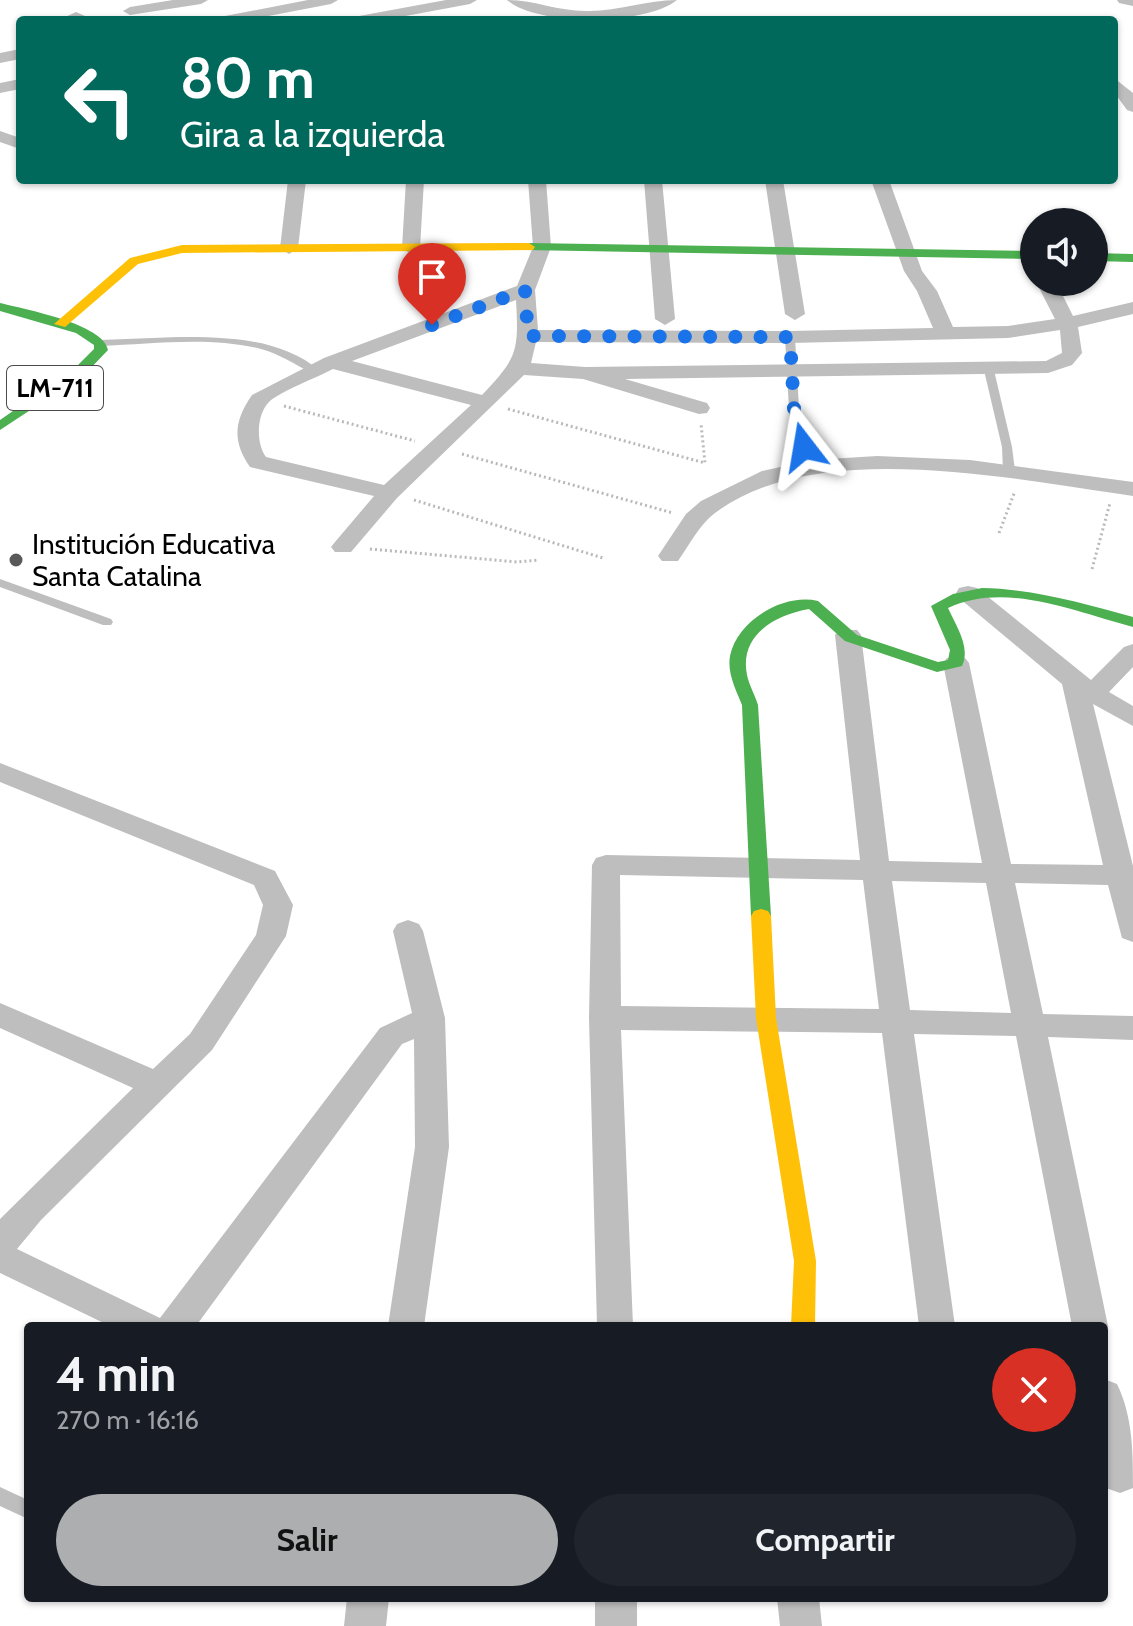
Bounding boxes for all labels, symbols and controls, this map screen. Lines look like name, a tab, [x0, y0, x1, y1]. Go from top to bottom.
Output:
text: 80 m	[180, 44, 315, 112]
icon: left	[48, 48, 152, 152]
text: Gira a la izquierda	[180, 112, 445, 156]
map controls	[1020, 208, 1108, 296]
button: sound	[1020, 208, 1108, 296]
pin	[398, 243, 466, 325]
icon: arrive	[410, 255, 454, 299]
road number: LM-711	[7, 366, 103, 410]
position arrow	[762, 405, 846, 489]
place label: Institución Educativa Santa Catalina	[32, 527, 276, 593]
marker: Institución Educativa Santa Catalina	[7, 551, 25, 569]
text: 4 min	[56, 1345, 176, 1403]
button: close	[992, 1348, 1076, 1432]
text: 270 m · 16:16	[56, 1404, 199, 1436]
button: Salir	[56, 1494, 558, 1586]
button: Compartir	[574, 1494, 1076, 1586]

